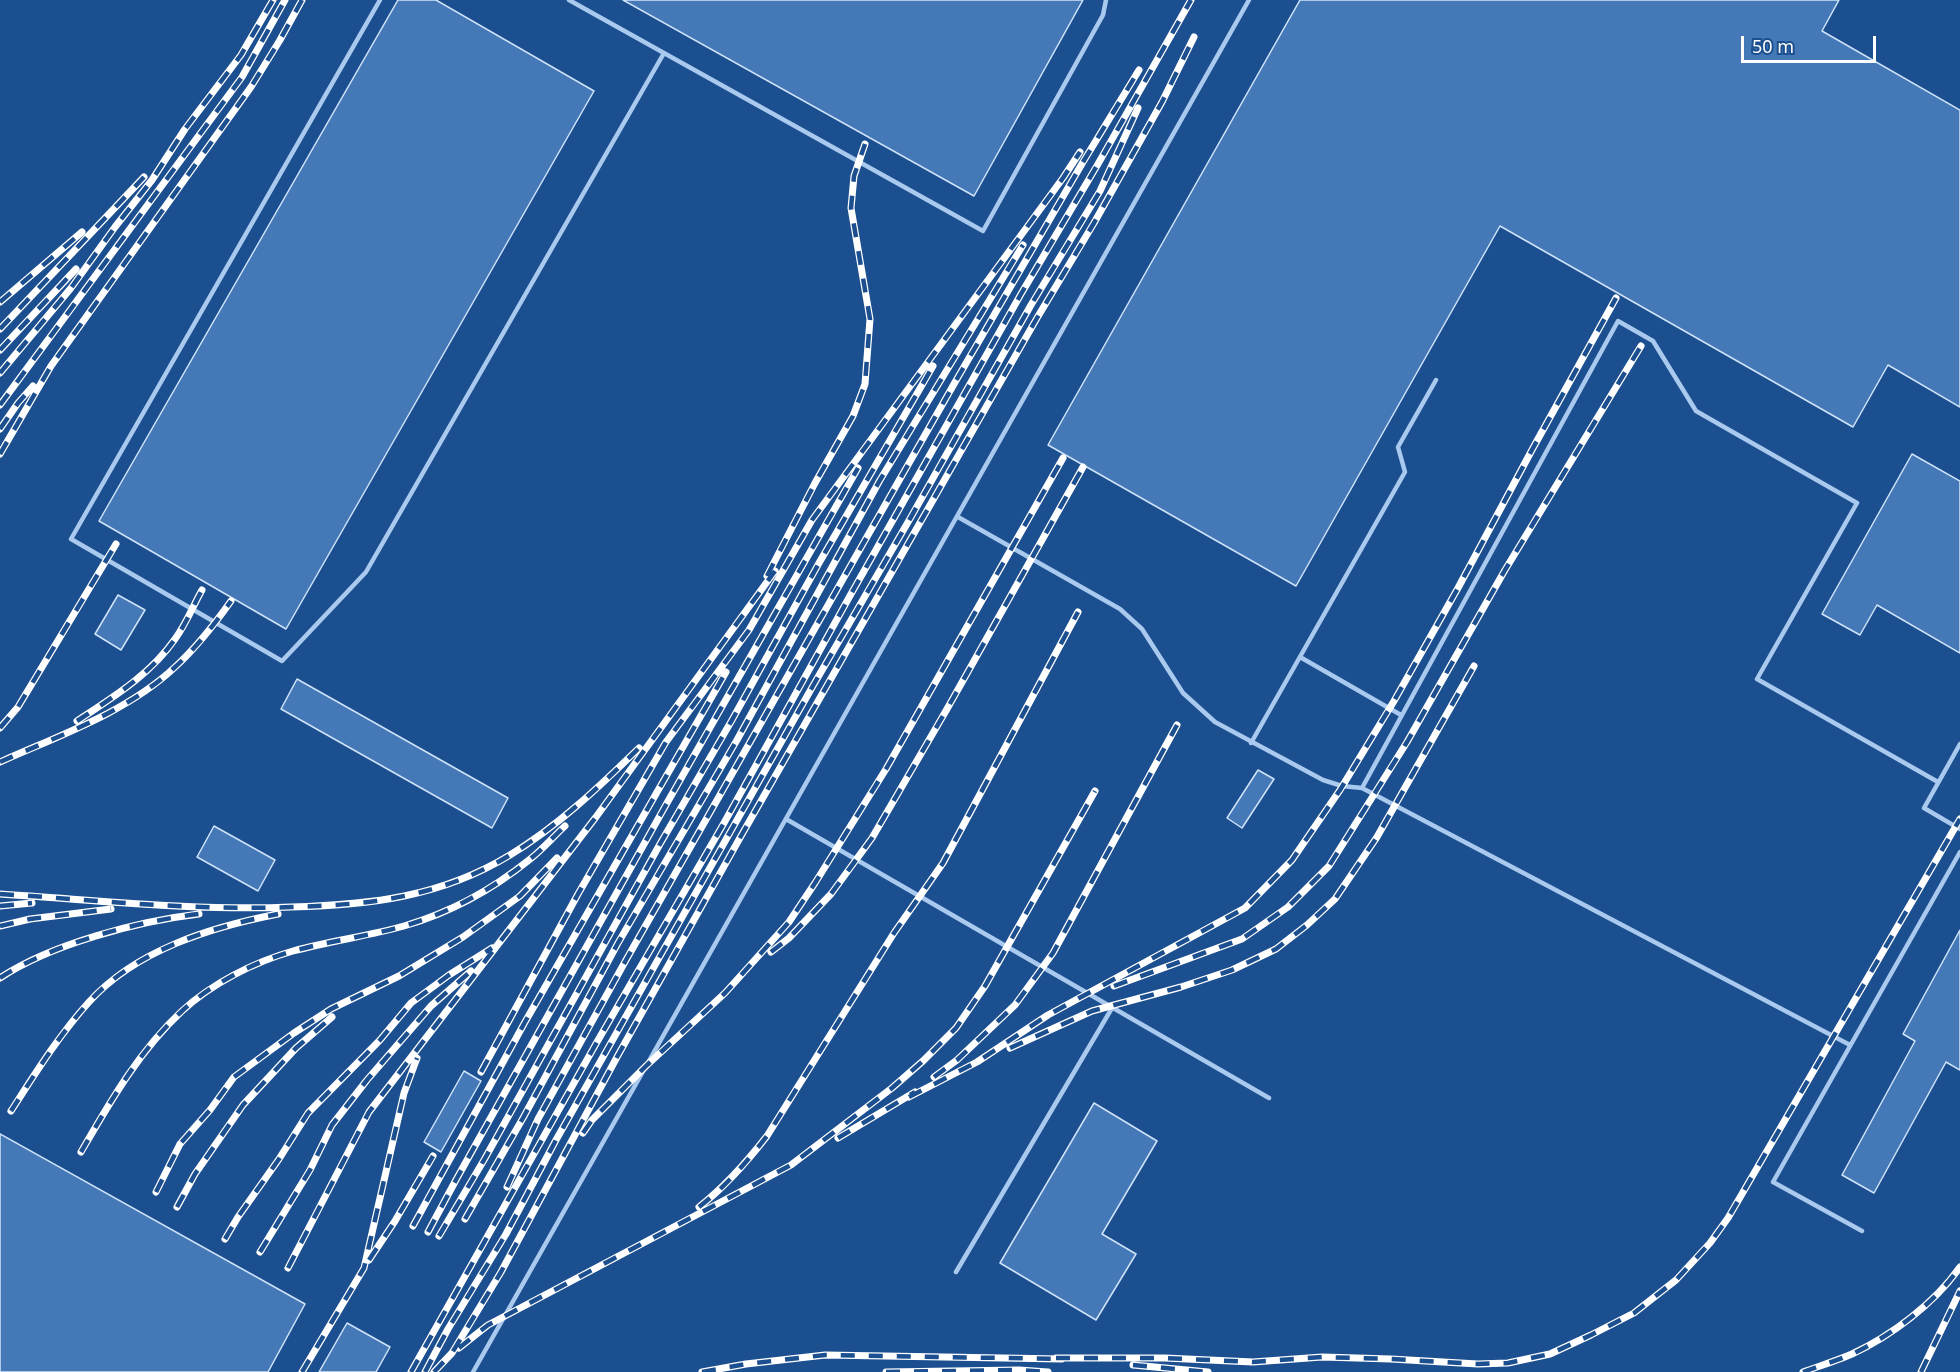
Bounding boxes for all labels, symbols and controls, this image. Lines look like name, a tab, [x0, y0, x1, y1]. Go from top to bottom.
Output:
scale bar	[1744, 24, 1879, 62]
text: 50 m	[1752, 34, 1794, 58]

